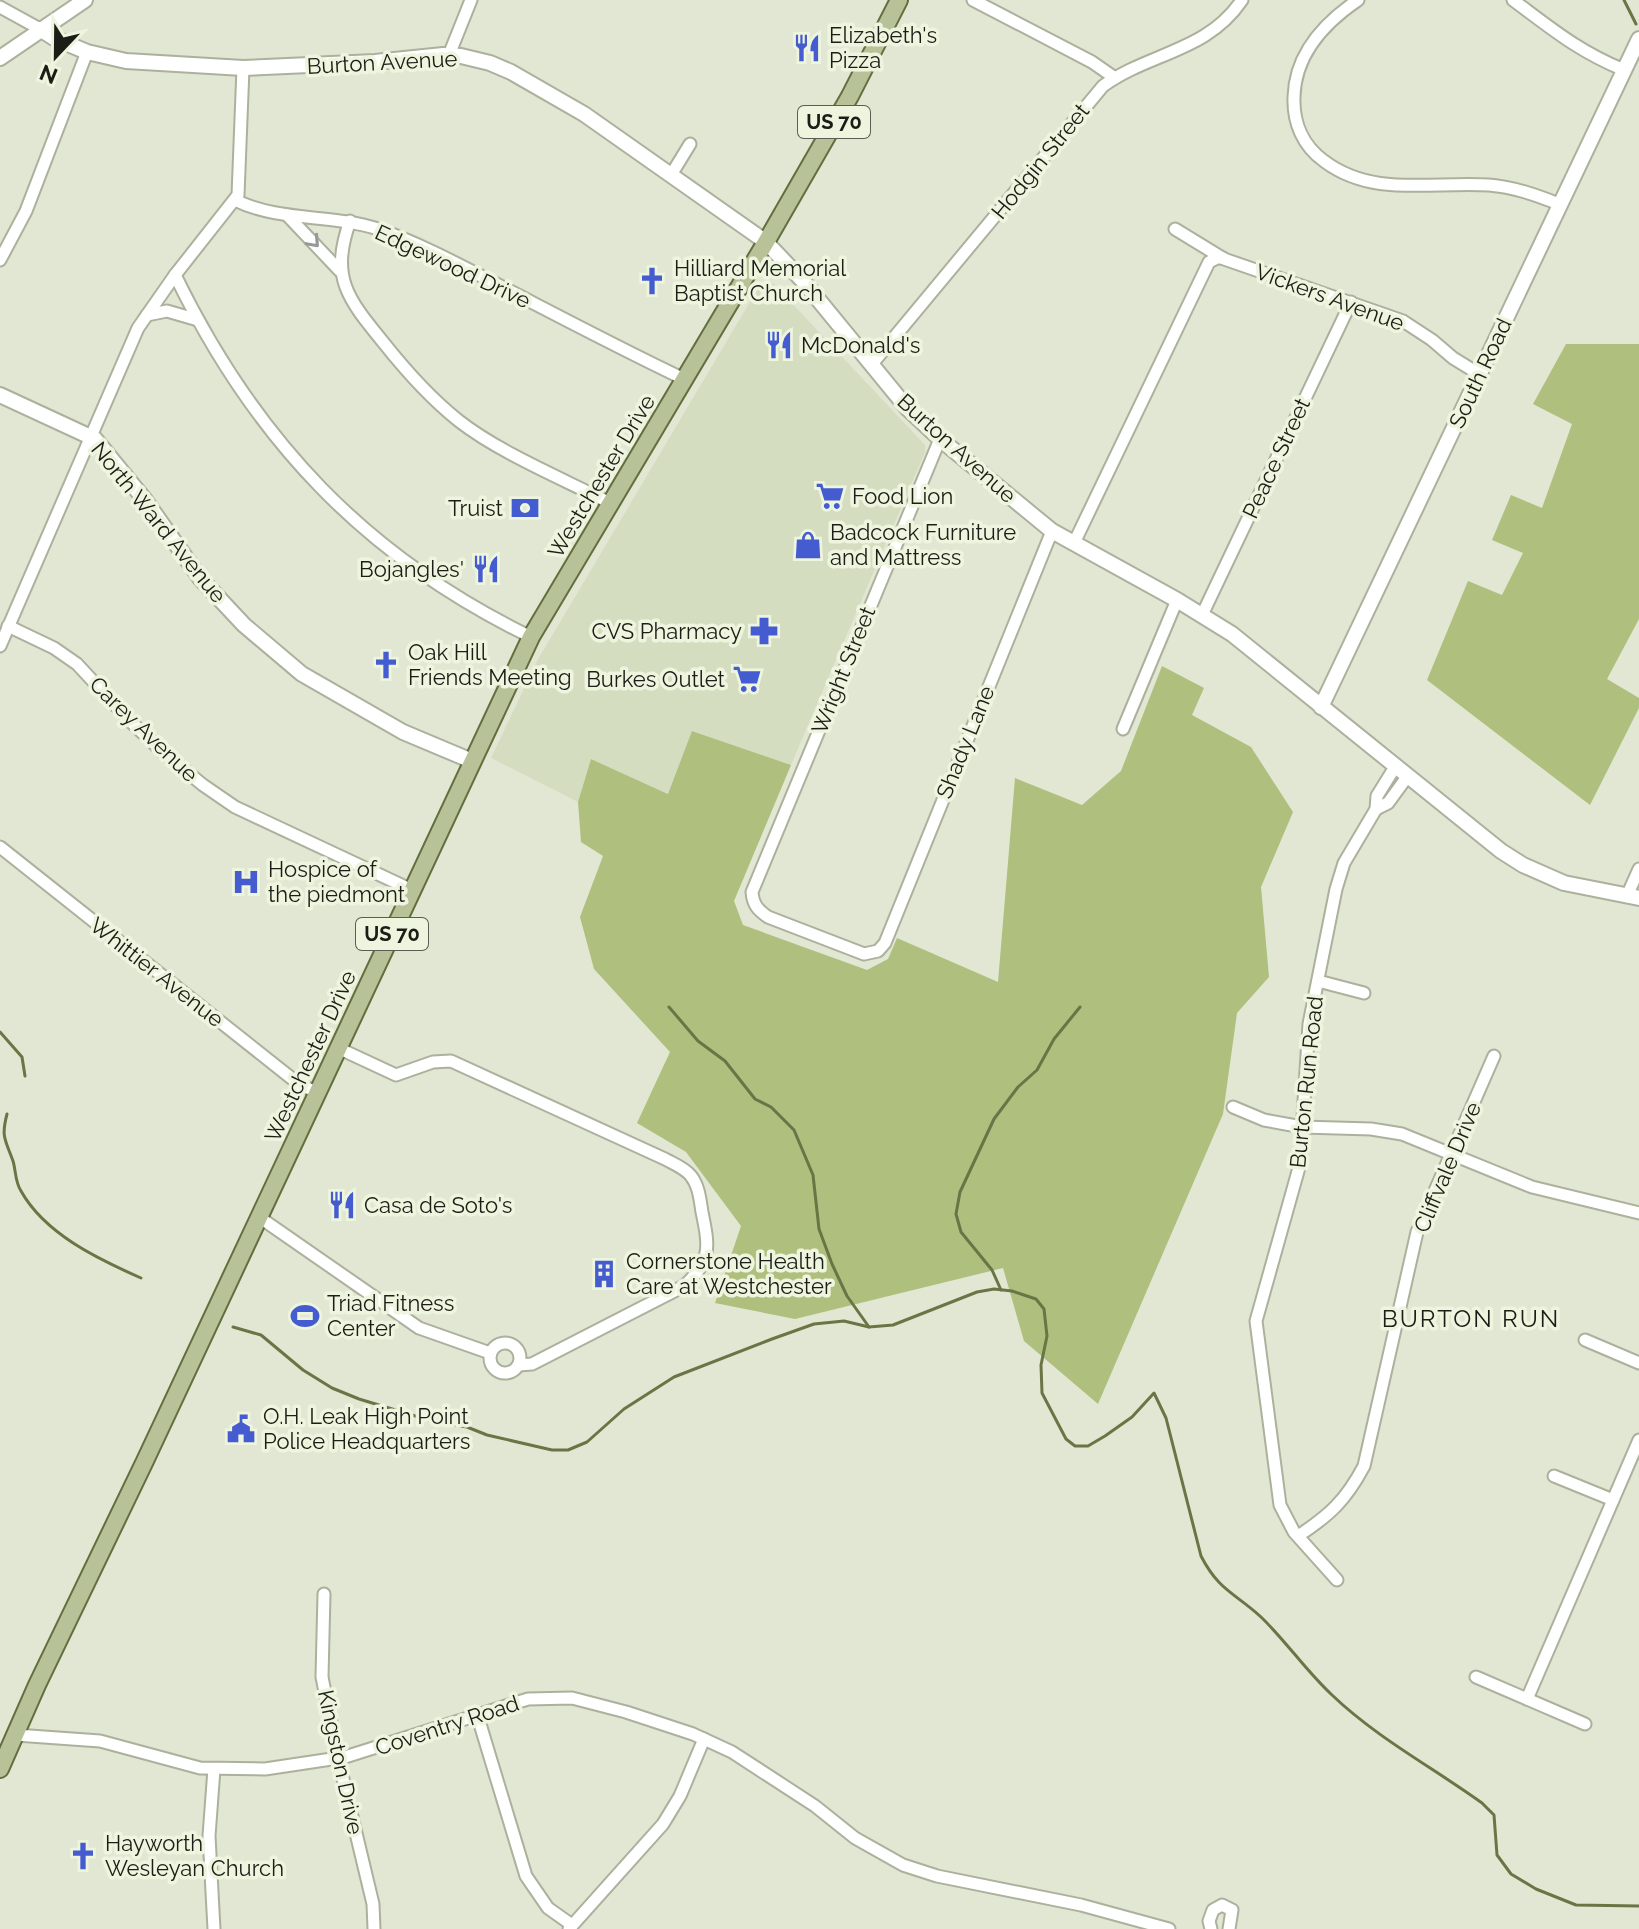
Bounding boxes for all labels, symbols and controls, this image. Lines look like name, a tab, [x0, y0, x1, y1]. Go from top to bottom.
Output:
north arrow	[16, 16, 96, 96]
place label: Elizabeth's Pizza	[829, 22, 937, 73]
restaurant icon: Elizabeth's Pizza	[792, 33, 822, 63]
street label: Burton Avenue	[306, 45, 458, 79]
text: N	[36, 59, 61, 90]
street label: Hodgin Street	[986, 98, 1095, 224]
road number: US 70	[798, 106, 870, 138]
street label: Edgewood Drive	[371, 219, 535, 313]
one-way arrow	[305, 232, 319, 247]
place label: Hilliard Memorial Baptist Church	[674, 255, 846, 306]
street label: Vickers Avenue	[1252, 258, 1408, 336]
church icon: Hilliard Memorial Baptist Church	[637, 266, 667, 296]
street label: South Road	[1443, 314, 1517, 432]
restaurant icon: McDonald's	[764, 330, 794, 360]
place label: McDonald's	[801, 332, 920, 358]
street label: Burton Avenue	[892, 388, 1022, 508]
street label: Westchester Drive	[542, 389, 660, 562]
street label: Peace Street	[1237, 393, 1315, 522]
street label: North Ward Avenue	[86, 436, 232, 608]
supermarket icon: Food Lion	[815, 481, 845, 511]
place label: Food Lion	[852, 483, 953, 509]
bank icon: Truist	[510, 493, 540, 523]
place label: Truist	[448, 495, 504, 521]
place label: Badcock Furniture and Mattress	[830, 519, 1016, 570]
shop icon: Badcock Furniture and Mattress	[793, 530, 823, 560]
restaurant icon: Bojangles'	[471, 554, 501, 584]
place label: Bojangles'	[359, 556, 464, 582]
street label: Wright Street	[806, 602, 881, 737]
pharmacy icon: CVS Pharmacy	[749, 616, 779, 646]
place label: CVS Pharmacy	[591, 618, 742, 644]
place label: Oak Hill Friends Meeting	[408, 639, 572, 690]
church icon: Oak Hill Friends Meeting	[371, 650, 401, 680]
supermarket icon: Burkes Outlet	[732, 664, 762, 694]
place label: Burkes Outlet	[586, 666, 726, 692]
street label: Carey Avenue	[84, 671, 204, 787]
street label: Shady Lane	[931, 682, 999, 802]
place label: Hospice of the piedmont	[268, 856, 406, 907]
hospital icon: Hospice of the piedmont	[231, 867, 261, 897]
street label: Whittier Avenue	[85, 912, 229, 1032]
road number: US 70	[356, 918, 428, 950]
street label: Westchester Drive	[259, 966, 361, 1146]
street label: Burton Run Road	[1284, 995, 1328, 1169]
street label: Cliffvale Drive	[1408, 1098, 1486, 1236]
restaurant icon: Casa de Soto's	[327, 1190, 357, 1220]
place label: Casa de Soto's	[364, 1192, 512, 1218]
place label: Cornerstone Health Care at Westchester	[626, 1248, 832, 1299]
building icon: Cornerstone Health Care at Westchester	[589, 1259, 619, 1289]
place label: Triad Fitness Center	[327, 1290, 454, 1341]
sports icon: Triad Fitness Center	[290, 1301, 320, 1331]
district label: BURTON RUN	[1382, 1304, 1560, 1333]
place label: O.H. Leak High Point Police Headquarters	[263, 1403, 470, 1454]
public building icon: O.H. Leak High Point Police Headquarters	[226, 1414, 256, 1444]
street label: Kingston Drive	[313, 1687, 369, 1837]
street label: Coventry Road	[372, 1690, 522, 1760]
place label: Hayworth Wesleyan Church	[105, 1830, 284, 1881]
church icon: Hayworth Wesleyan Church	[68, 1841, 98, 1871]

